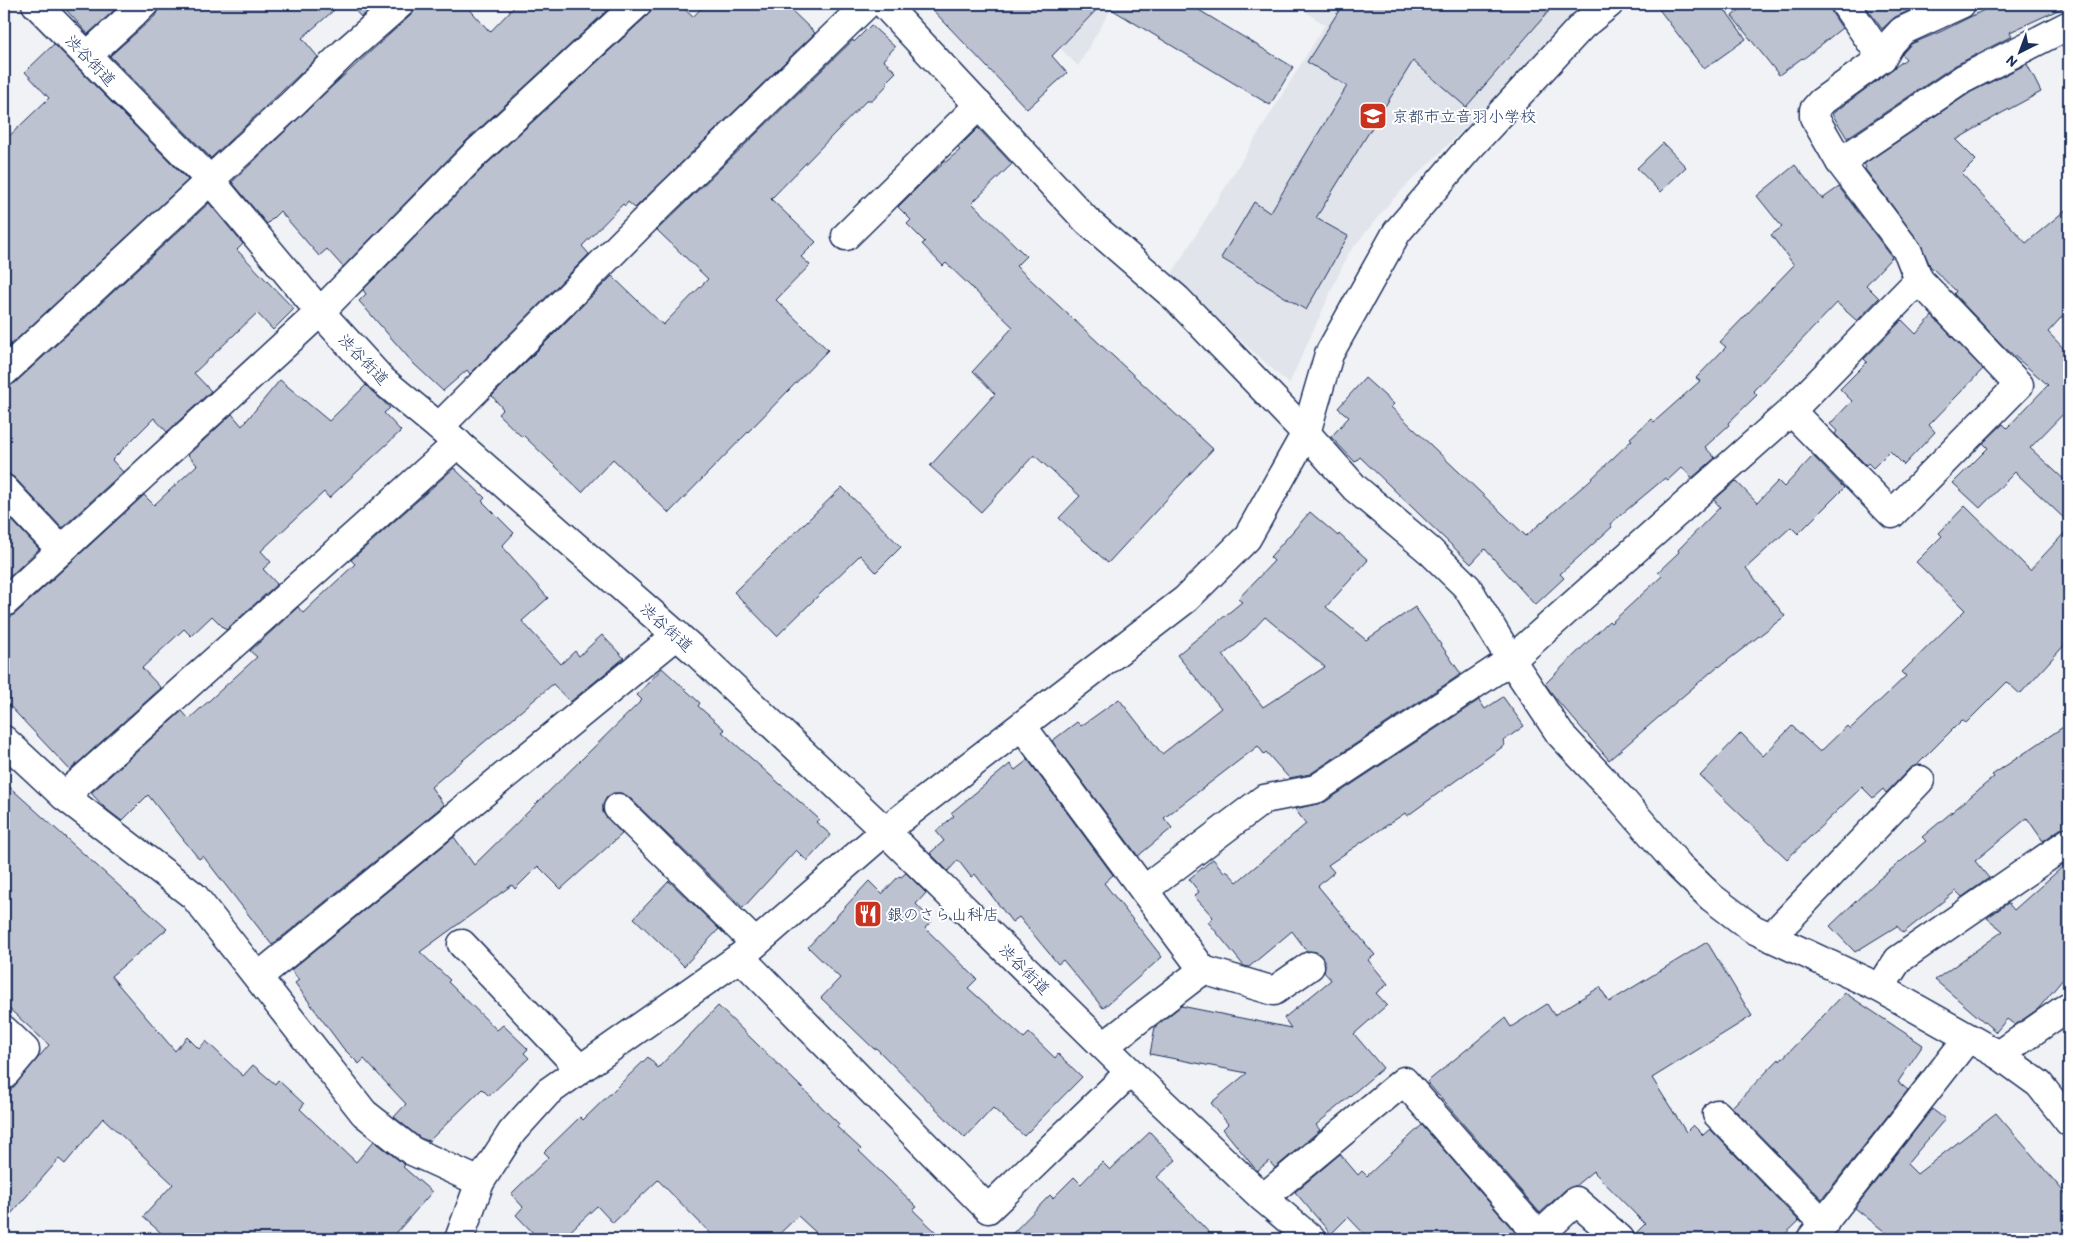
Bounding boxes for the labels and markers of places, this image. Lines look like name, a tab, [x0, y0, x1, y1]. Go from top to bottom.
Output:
school or university icon: 京都市立音羽小学校	[1358, 101, 1388, 131]
place label: 京都市立音羽小学校	[1392, 107, 1536, 126]
restaurant icon: 銀のさら山科店	[853, 899, 883, 929]
place label: 銀のさら山科店	[887, 905, 999, 924]

